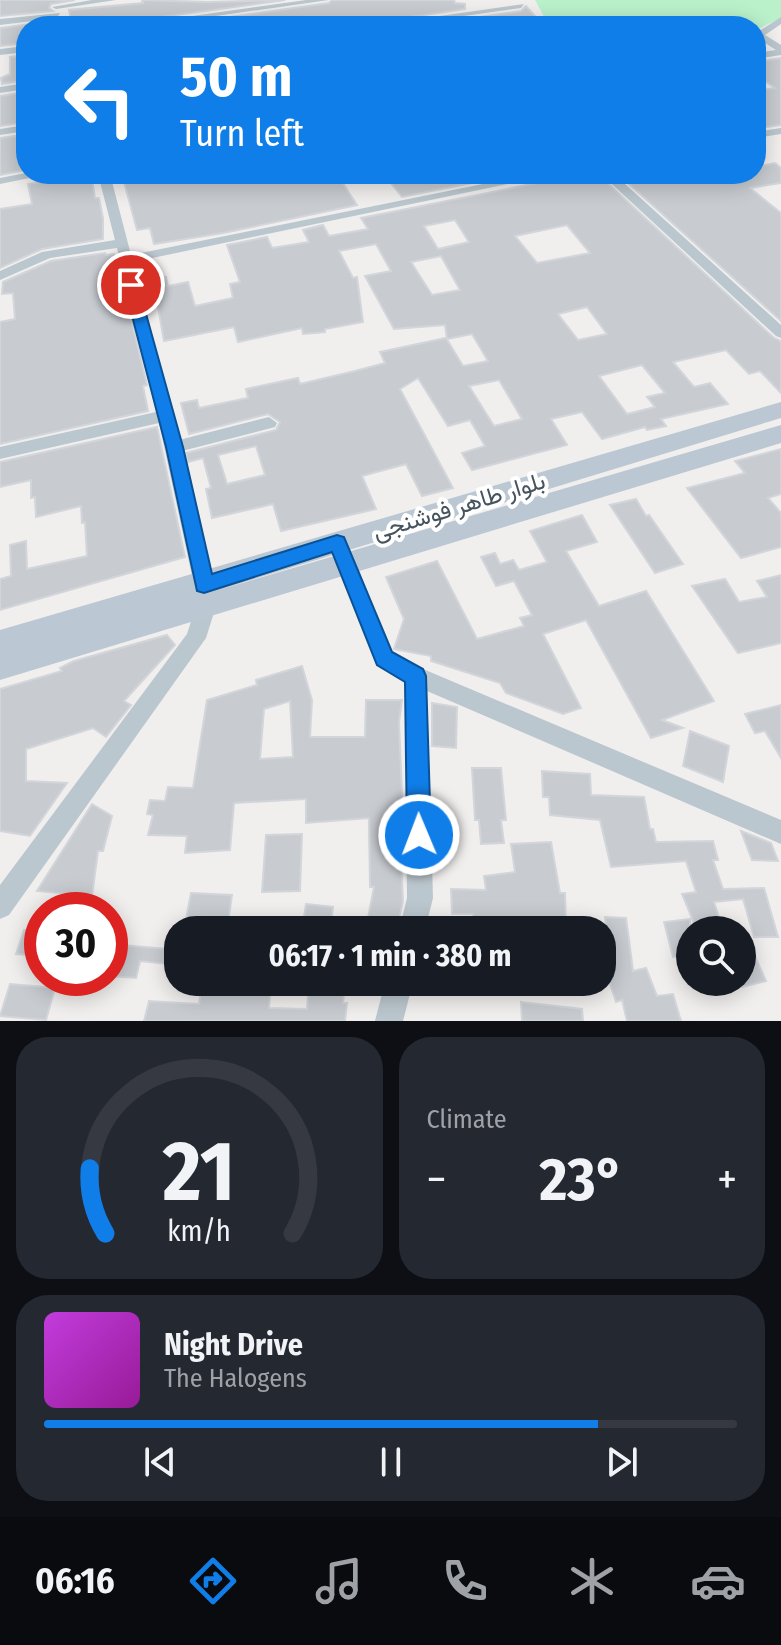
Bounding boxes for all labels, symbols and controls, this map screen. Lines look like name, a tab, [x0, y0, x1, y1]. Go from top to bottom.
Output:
text: 50 m	[180, 44, 292, 111]
icon: left	[48, 48, 152, 152]
text: Turn left	[180, 112, 304, 156]
pin	[97, 251, 165, 319]
icon: arrive	[109, 263, 153, 307]
street label: بلوار طاهر فوشنجی	[369, 466, 549, 546]
position arrow	[377, 793, 461, 877]
speed limit sign: 30	[24, 892, 128, 996]
map controls	[676, 916, 756, 996]
button: search	[676, 916, 756, 996]
text: 06:17 · 1 min · 380 m	[269, 938, 511, 974]
text: Climate	[427, 1104, 507, 1135]
text: 21	[162, 1122, 235, 1222]
text: 23°	[540, 1144, 624, 1216]
text: −	[427, 1153, 446, 1206]
text: +	[717, 1153, 737, 1206]
text: km/h	[167, 1214, 231, 1249]
text: Night Drive	[164, 1327, 303, 1363]
text: The Halogens	[164, 1363, 307, 1394]
icon: previous	[138, 1440, 182, 1484]
icon: pause	[369, 1440, 413, 1484]
icon: next	[600, 1440, 644, 1484]
icon: directions	[185, 1553, 241, 1609]
icon: music	[311, 1553, 367, 1609]
icon: phone	[437, 1553, 493, 1609]
icon: climate	[564, 1553, 620, 1609]
icon: car	[690, 1553, 746, 1609]
text: 06:16	[35, 1559, 115, 1603]

